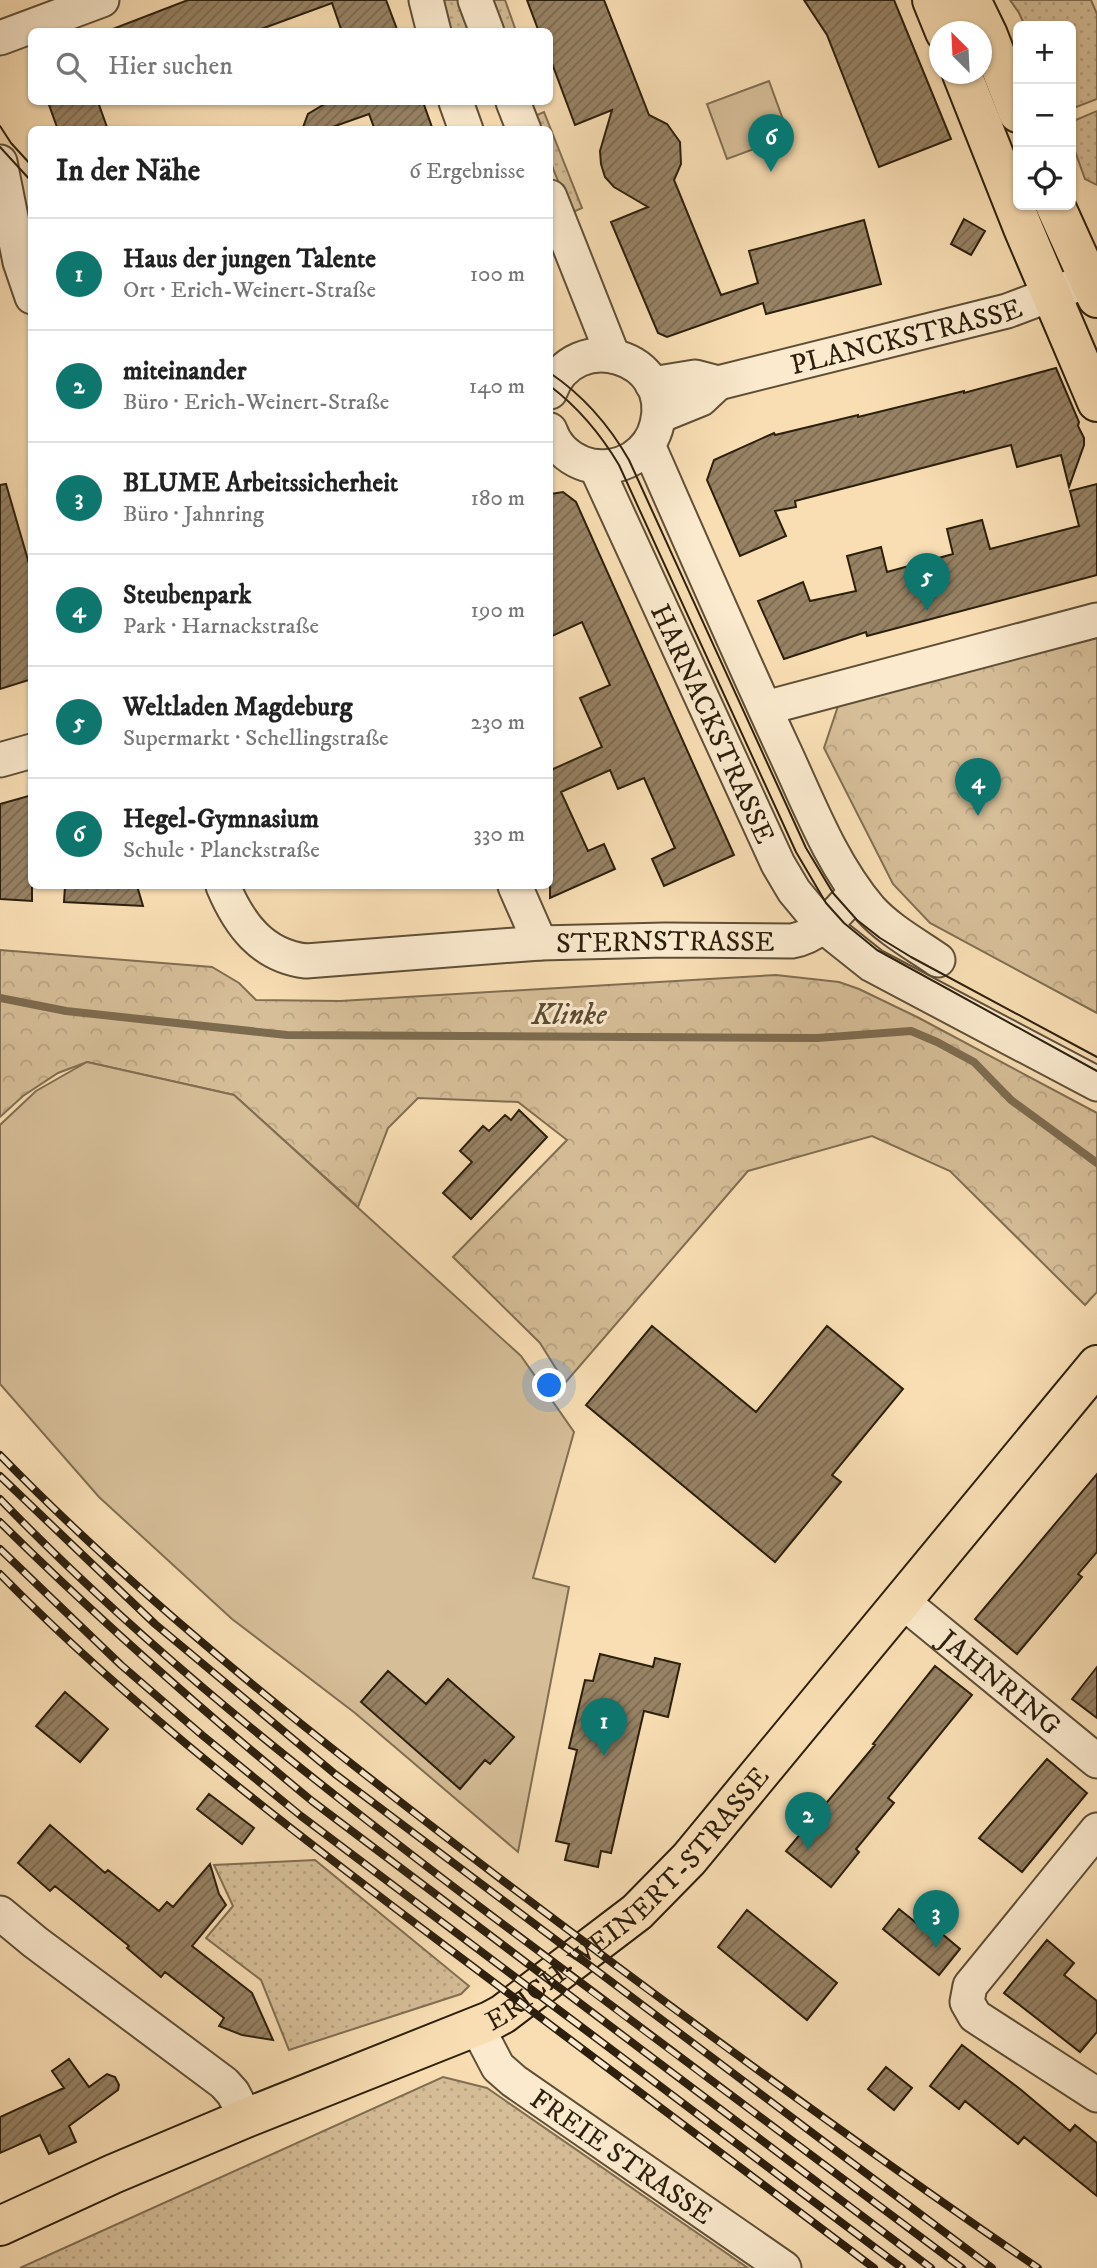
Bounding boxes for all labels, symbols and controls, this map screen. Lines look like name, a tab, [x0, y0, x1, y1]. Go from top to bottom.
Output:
north arrow	[929, 21, 992, 84]
map controls	[1013, 21, 1076, 210]
button: +	[1013, 21, 1076, 84]
search box	[28, 28, 553, 105]
icon: search	[52, 48, 90, 86]
text: Hier suchen	[108, 50, 233, 83]
button: −	[1013, 84, 1076, 147]
pin: 6	[748, 114, 794, 172]
button: locate	[1013, 147, 1076, 210]
text: In der Nähe	[56, 153, 200, 190]
text: 6 Ergebnisse	[409, 157, 525, 186]
text: Haus der jungen Talente	[123, 243, 376, 276]
text: 1	[75, 260, 83, 289]
text: 100 m	[470, 260, 525, 289]
text: Ort · Erich-Weinert-Straße	[123, 276, 376, 305]
street label: PLANCKSTRASSE	[787, 291, 1027, 383]
text: miteinander	[123, 355, 247, 388]
text: 2	[73, 372, 85, 401]
text: 140 m	[469, 372, 525, 401]
text: Büro · Erich-Weinert-Straße	[123, 388, 389, 417]
text: BLUME Arbeitssicherheit	[123, 467, 398, 500]
text: 3	[75, 484, 83, 513]
text: 180 m	[470, 484, 525, 513]
text: Büro · Jahnring	[123, 500, 264, 529]
pin: 5	[904, 553, 950, 611]
text: Steubenpark	[123, 579, 251, 612]
text: 4	[72, 596, 86, 625]
text: 190 m	[471, 596, 525, 625]
street label: HARNACKSTRASSE	[642, 599, 782, 849]
text: Park · Harnackstraße	[123, 612, 319, 641]
text: Weltladen Magdeburg	[123, 691, 352, 724]
text: 5	[73, 708, 85, 737]
text: 230 m	[471, 708, 525, 737]
text: Supermarkt · Schellingstraße	[123, 724, 389, 753]
pin: 4	[955, 758, 1001, 816]
text: Hegel-Gymnasium	[123, 803, 319, 836]
text: 6	[73, 820, 85, 849]
text: 330 m	[473, 820, 525, 849]
text: Schule · Planckstraße	[123, 836, 320, 865]
street label: STERNSTRASSE	[556, 924, 775, 962]
water label: Klinke	[531, 997, 607, 1034]
your location	[532, 1368, 566, 1402]
street label: JAHNRING	[929, 1621, 1068, 1743]
pin: 1	[581, 1698, 627, 1756]
street label: ERICH-WEINERT-STRASSE	[480, 1760, 777, 2039]
pin: 2	[785, 1792, 831, 1850]
pin: 3	[913, 1890, 959, 1948]
street label: FREIE STRASSE	[523, 2082, 719, 2233]

